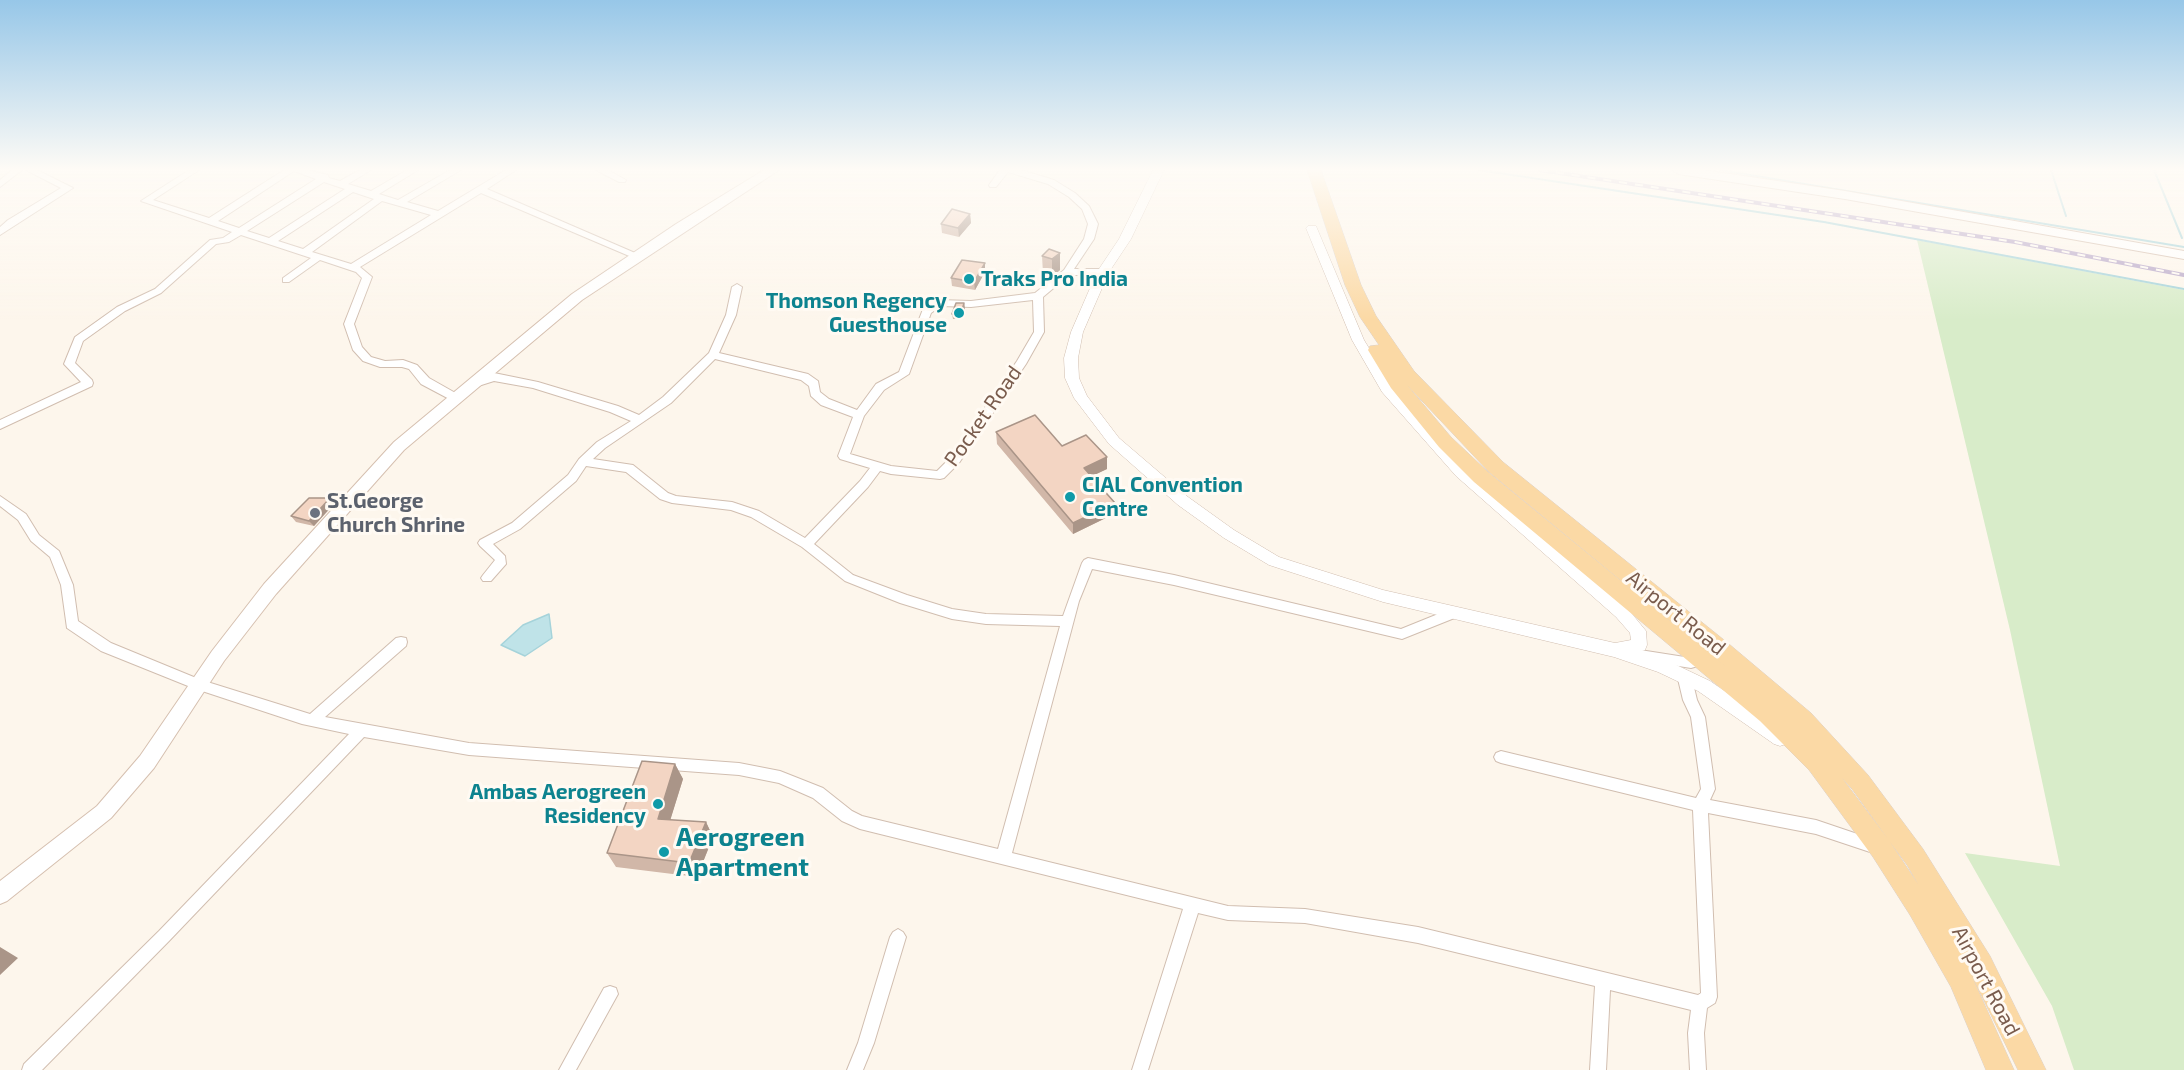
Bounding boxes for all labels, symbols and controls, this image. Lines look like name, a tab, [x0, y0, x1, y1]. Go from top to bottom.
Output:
place label: Traks Pro India	[981, 266, 1128, 292]
marker: Traks Pro India	[962, 272, 976, 286]
place label: Thomson Regency Guesthouse	[766, 288, 947, 338]
marker: Thomson Regency Guesthouse	[952, 306, 966, 320]
street label: Pocket Road	[939, 361, 1027, 471]
place label: CIAL Convention Centre	[1082, 472, 1243, 522]
place label: St.George Church Shrine	[327, 488, 465, 538]
marker: CIAL Convention Centre	[1063, 490, 1077, 504]
marker: St.George Church Shrine	[308, 506, 322, 520]
street label: Airport Road	[1621, 565, 1731, 661]
place label: Ambas Aerogreen Residency	[470, 779, 646, 829]
marker: Ambas Aerogreen Residency	[651, 797, 665, 811]
place label: Aerogreen Apartment	[676, 821, 809, 882]
marker: Aerogreen Apartment	[657, 845, 671, 859]
street label: Airport Road	[1947, 922, 2025, 1040]

